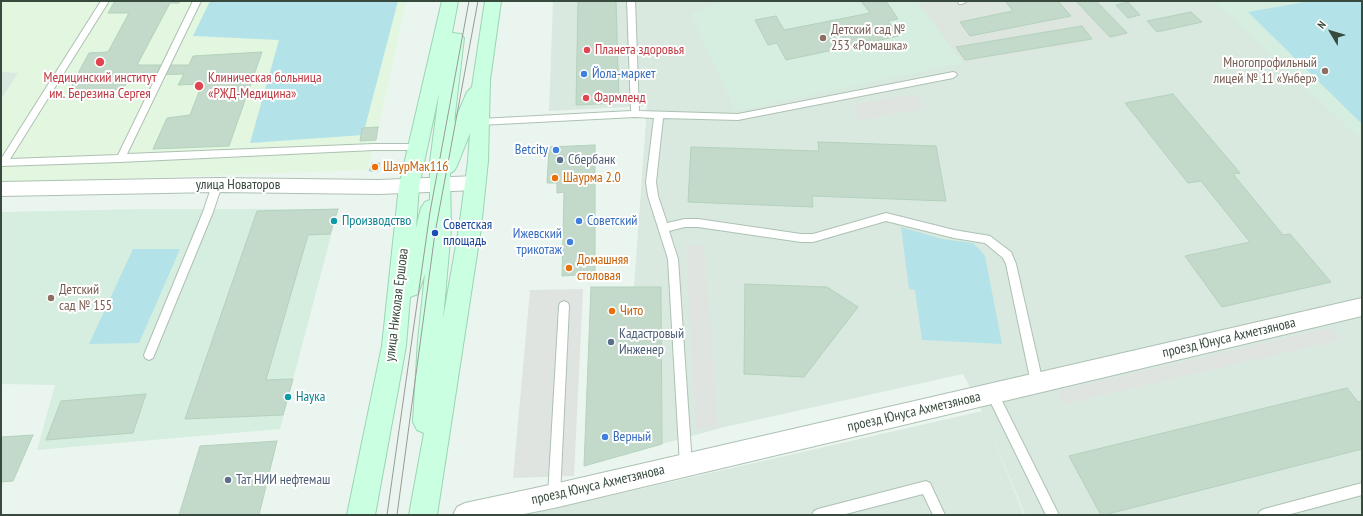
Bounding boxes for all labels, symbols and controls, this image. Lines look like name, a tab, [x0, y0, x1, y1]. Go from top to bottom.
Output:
north arrow	[1311, 12, 1351, 52]
text: N	[1314, 18, 1329, 31]
place label: Детский сад № 253 «Ромашка»	[831, 22, 908, 54]
marker: Детский сад № 253 «Ромашка»	[818, 33, 828, 43]
place label: Планета здоровья	[595, 42, 684, 58]
marker: Планета здоровья	[582, 45, 592, 55]
place label: Многопрофильный лицей № 11 «Унбер»	[1213, 55, 1317, 88]
marker: Медицинский институт им. Березина Сергея	[94, 56, 106, 68]
place label: Йола-маркет	[592, 66, 656, 82]
marker: Многопрофильный лицей № 11 «Унбер»	[1320, 66, 1330, 76]
marker: Йола-маркет	[579, 69, 589, 79]
place label: Медицинский институт им. Березина Сергея	[44, 70, 156, 102]
place label: Клиническая больница «РЖД-Медицина»	[208, 70, 322, 102]
marker: Клиническая больница «РЖД-Медицина»	[193, 80, 205, 92]
place label: Фармленд	[594, 90, 646, 106]
marker: Фармленд	[581, 93, 591, 103]
place label: Betcity	[515, 142, 548, 158]
marker: Betcity	[551, 145, 561, 155]
place label: Сбербанк	[568, 152, 615, 168]
marker: Сбербанк	[555, 155, 565, 165]
place label: ШаурМак116	[383, 159, 449, 175]
marker: ШаурМак116	[370, 162, 380, 172]
place label: Шаурма 2.0	[563, 170, 621, 186]
marker: Шаурма 2.0	[550, 173, 560, 183]
street label: улица Новаторов	[196, 177, 280, 193]
place label: Производство	[342, 213, 411, 229]
place label: Советский	[587, 213, 637, 229]
marker: Производство	[329, 216, 339, 226]
marker: Советский	[574, 216, 584, 226]
place label: Советская площадь	[443, 217, 492, 250]
place label: Ижевский трикотаж	[513, 226, 562, 258]
marker: Советская площадь	[430, 228, 440, 238]
marker: Ижевский трикотаж	[565, 237, 575, 247]
street label: улица Николая Ершова	[382, 247, 412, 363]
place label: Домашняя столовая	[577, 252, 629, 284]
marker: Домашняя столовая	[564, 263, 574, 273]
place label: Детский сад № 155	[59, 282, 112, 314]
marker: Детский сад № 155	[46, 293, 56, 303]
place label: Чито	[620, 303, 643, 319]
marker: Чито	[607, 306, 617, 316]
street label: проезд Юнуса Ахметзянова	[1161, 314, 1297, 362]
place label: Кадастровый Инженер	[619, 326, 684, 358]
marker: Кадастровый Инженер	[606, 337, 616, 347]
street label: проезд Юнуса Ахметзянова	[846, 388, 982, 436]
place label: Наука	[296, 389, 325, 405]
marker: Наука	[283, 392, 293, 402]
place label: Верный	[613, 429, 651, 445]
marker: Верный	[600, 432, 610, 442]
street label: проезд Юнуса Ахметзянова	[530, 461, 666, 509]
place label: Тат НИИ нефтемаш	[236, 472, 330, 488]
marker: Тат НИИ нефтемаш	[223, 475, 233, 485]

